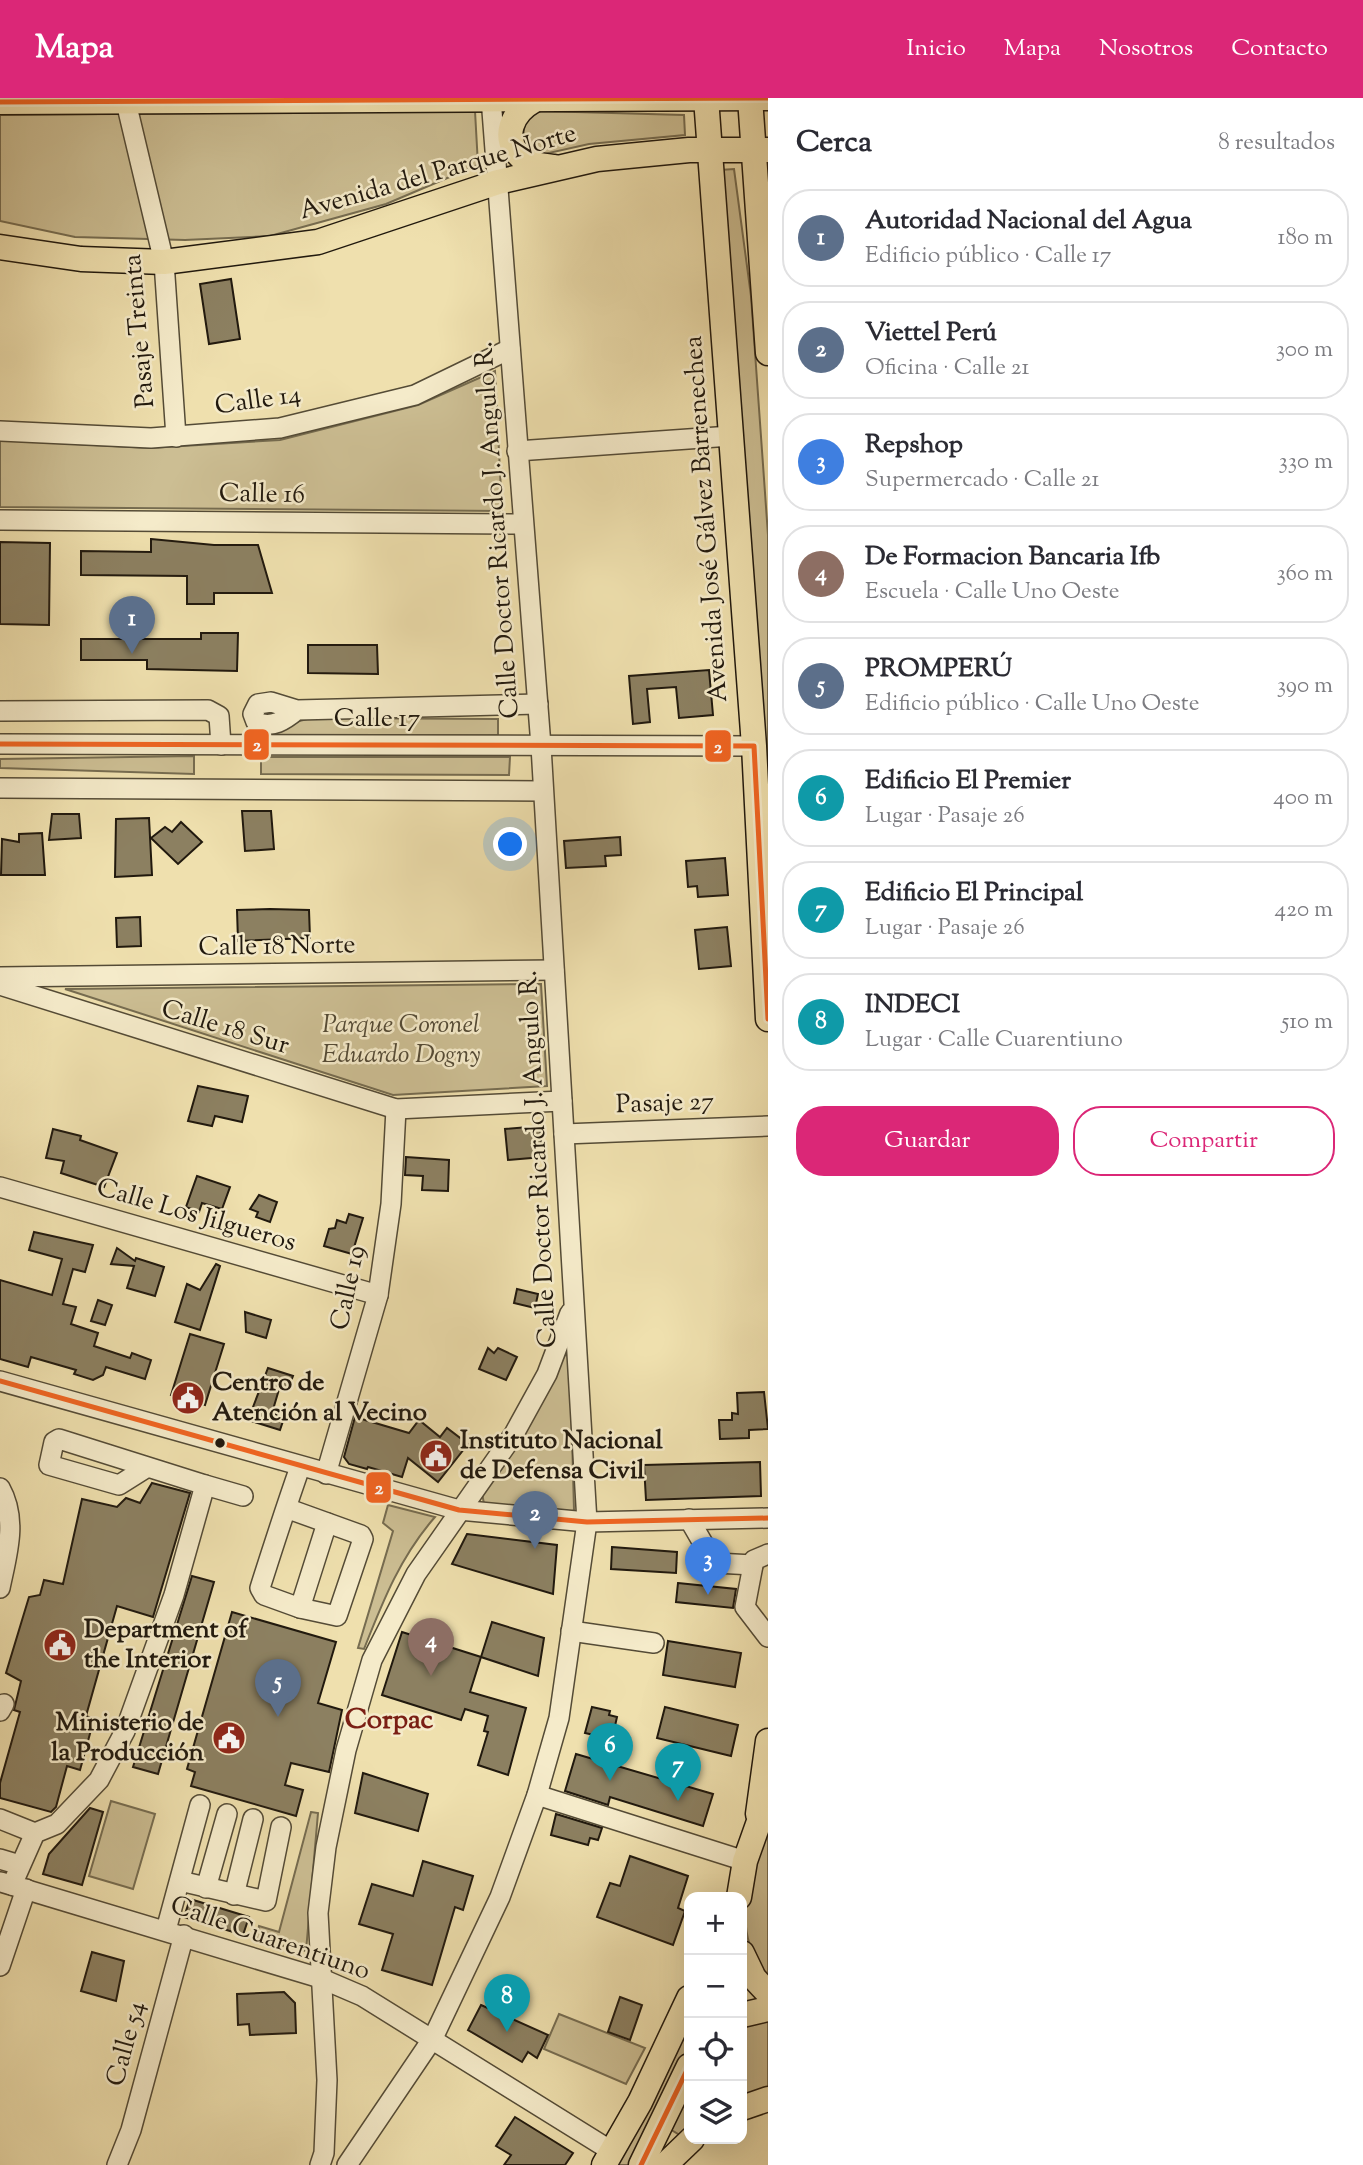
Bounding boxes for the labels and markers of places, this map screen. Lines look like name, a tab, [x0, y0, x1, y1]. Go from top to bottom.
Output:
pin: 1	[109, 596, 155, 654]
place label: Centro de Atención al Vecino	[212, 1365, 427, 1432]
public building icon: Centro de Atención al Vecino	[169, 1379, 207, 1417]
place label: Instituto Nacional de Defensa Civil	[460, 1423, 664, 1490]
unlabelled marker	[213, 1436, 227, 1450]
public building icon: Instituto Nacional de Defensa Civil	[417, 1437, 455, 1475]
pin: 2	[512, 1491, 558, 1549]
pin: 3	[685, 1537, 731, 1595]
place label: Department of the Interior	[84, 1612, 249, 1679]
pin: 4	[408, 1618, 454, 1676]
public building icon: Department of the Interior	[41, 1626, 79, 1664]
pin: 5	[255, 1659, 301, 1717]
place label: Ministerio de la Producción	[51, 1705, 205, 1772]
public building icon: Ministerio de la Producción	[210, 1719, 248, 1757]
pin: 6	[587, 1723, 633, 1781]
pin: 7	[655, 1743, 701, 1801]
pin: 8	[484, 1974, 530, 2032]

